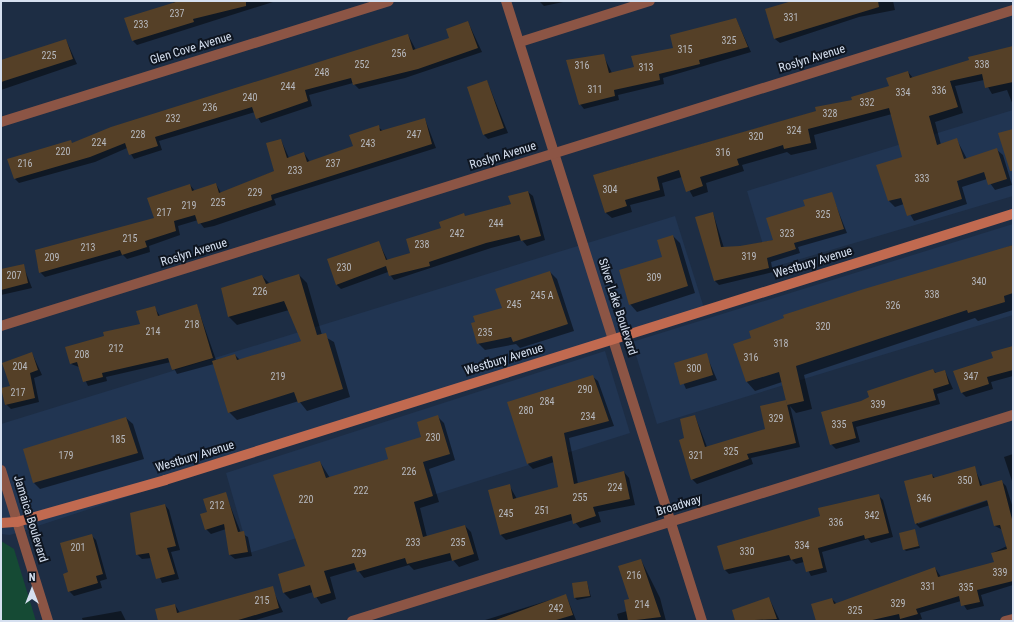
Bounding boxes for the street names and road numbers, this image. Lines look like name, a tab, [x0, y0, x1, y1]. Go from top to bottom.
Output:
street label: Glen Cove Avenue	[148, 30, 234, 68]
street label: Roslyn Avenue	[777, 42, 847, 76]
street label: Roslyn Avenue	[468, 139, 538, 173]
street label: Roslyn Avenue	[159, 236, 229, 270]
street label: Westbury Avenue	[772, 244, 854, 282]
street label: Silver Lake Boulevard	[595, 257, 639, 357]
street label: Westbury Avenue	[463, 341, 545, 379]
street label: Westbury Avenue	[154, 438, 236, 476]
street label: Jamaica Boulevard	[10, 474, 50, 564]
street label: Broadway	[655, 492, 703, 520]

